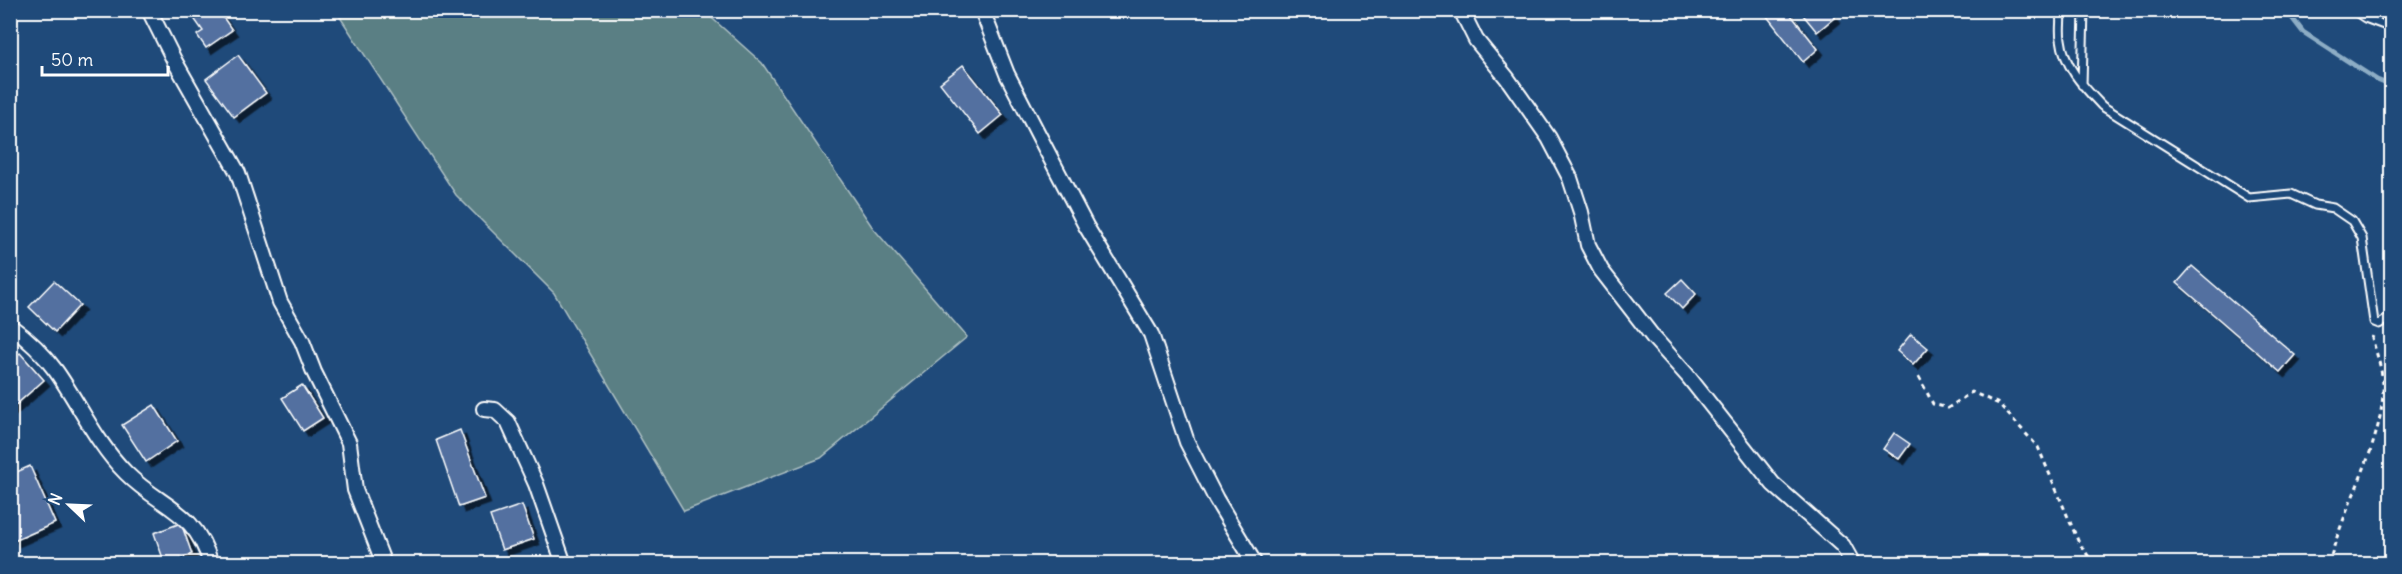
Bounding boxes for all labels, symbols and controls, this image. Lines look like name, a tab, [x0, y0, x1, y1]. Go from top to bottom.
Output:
scale bar	[42, 39, 168, 77]
text: 50 m	[51, 48, 93, 71]
north arrow	[39, 475, 99, 535]
text: N	[44, 490, 67, 508]

